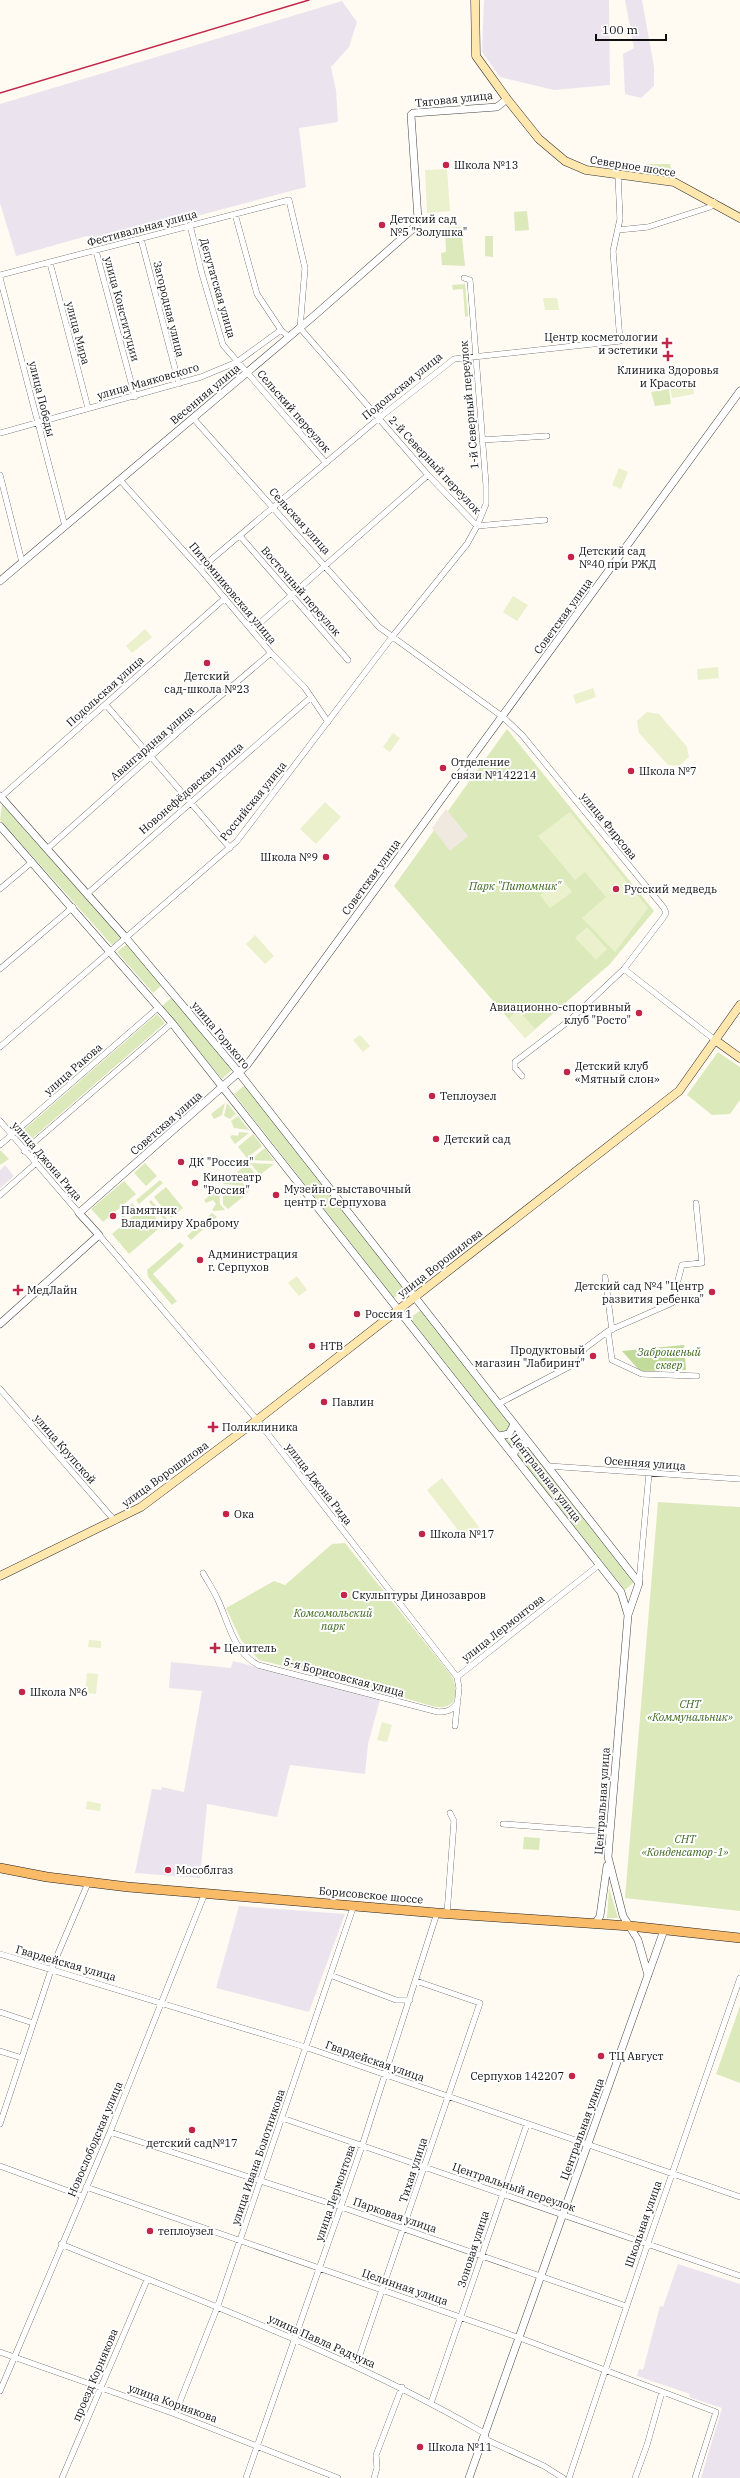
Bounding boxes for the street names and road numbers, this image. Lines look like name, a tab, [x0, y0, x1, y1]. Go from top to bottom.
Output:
street label: Тяговая улица	[414, 88, 494, 110]
street label: Северное шоссе	[589, 152, 677, 180]
street label: Фестивальная улица	[85, 207, 199, 249]
street label: Депутатская улица	[197, 236, 239, 340]
street label: улица Конституции	[101, 255, 143, 363]
street label: Загородная улица	[150, 259, 188, 359]
street label: улица Мира	[63, 300, 93, 366]
street label: 1-й Северный переулок	[456, 340, 482, 470]
street label: Подольская улица	[359, 349, 445, 423]
street label: улица Победы	[26, 360, 58, 438]
street label: улица Маяковского	[95, 360, 201, 402]
street label: Весенняя улица	[167, 361, 243, 427]
street label: Сельский переулок	[254, 367, 334, 456]
street label: 2-й Северный переулок	[386, 413, 484, 517]
street label: Сельская улица	[266, 485, 334, 557]
street label: Питомниковская улица	[186, 539, 280, 647]
street label: Восточный переулок	[258, 543, 344, 639]
street label: Советская улица	[531, 575, 595, 657]
street label: Подольская улица	[63, 652, 147, 730]
street label: Авангардная улица	[107, 703, 197, 783]
street label: Новонефёдовская улица	[136, 739, 246, 837]
street label: Российская улица	[217, 758, 289, 844]
street label: улица Фирсова	[578, 790, 640, 862]
street label: Советская улица	[339, 836, 403, 918]
street label: улица Горького	[189, 998, 253, 1072]
street label: улица Ракова	[41, 1040, 105, 1098]
street label: Советская улица	[127, 1088, 205, 1158]
street label: улица Джона Рида	[9, 1119, 85, 1203]
street label: улица Ворошилова	[395, 1226, 485, 1300]
street label: улица Крупской	[31, 1411, 99, 1487]
street label: Центральная улица	[507, 1431, 585, 1525]
street label: улица Ворошилова	[119, 1438, 211, 1510]
street label: улица Джона Рида	[283, 1440, 355, 1528]
street label: Осенняя улица	[604, 1453, 686, 1473]
street label: улица Лермонтова	[459, 1591, 547, 1665]
street label: 5-я Борисовская улица	[282, 1654, 406, 1700]
street label: Центральная улица	[591, 1747, 613, 1855]
street label: Борисовское шоссе	[318, 1883, 424, 1907]
street label: Гвардейская улица	[14, 1942, 118, 1984]
street label: Гвардейская улица	[324, 2037, 426, 2085]
street label: Центральная улица	[557, 2076, 607, 2182]
street label: Новослободская улица	[64, 2079, 126, 2199]
street label: улица Ивана Болотникова	[228, 2087, 288, 2227]
street label: Тихая улица	[396, 2136, 430, 2204]
street label: улица Лермонтова	[312, 2143, 358, 2243]
street label: Центральный переулок	[451, 2159, 578, 2215]
street label: Школьная улица	[622, 2179, 664, 2269]
street label: Парковая улица	[351, 2194, 439, 2236]
street label: Зоновая улица	[454, 2209, 492, 2289]
street label: Целинная улица	[360, 2266, 450, 2308]
street label: улица Павла Радчука	[266, 2311, 378, 2371]
street label: проезд Корнякова	[69, 2326, 121, 2424]
street label: улица Корнякова	[127, 2380, 219, 2426]

